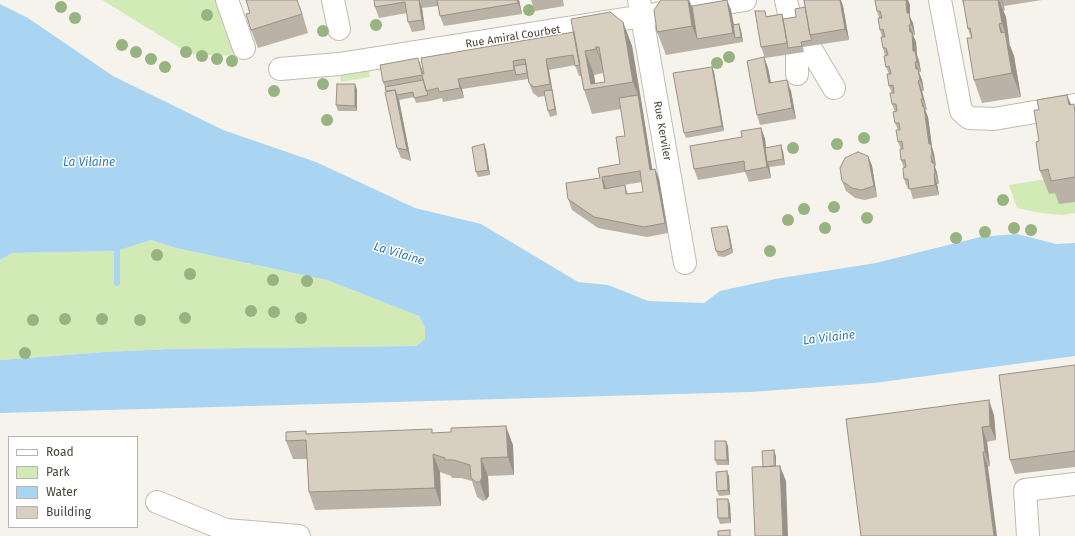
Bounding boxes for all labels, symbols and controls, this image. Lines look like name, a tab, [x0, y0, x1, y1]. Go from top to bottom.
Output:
street label: Rue Amiral Courbet	[464, 23, 562, 51]
street label: Rue Kerviler	[650, 100, 674, 162]
water label: La Vilaine	[63, 156, 115, 170]
water label: La Vilaine	[372, 239, 426, 269]
water label: La Vilaine	[802, 328, 856, 348]
legend	[8, 436, 138, 528]
text: Road	[46, 445, 74, 459]
text: Park	[46, 465, 70, 479]
text: Water	[46, 485, 77, 499]
text: Building	[46, 505, 91, 519]

